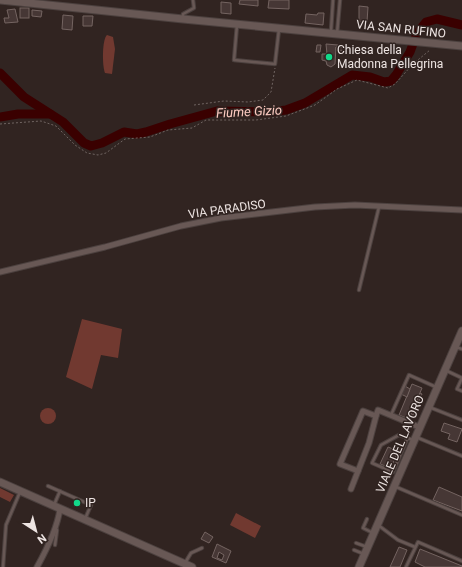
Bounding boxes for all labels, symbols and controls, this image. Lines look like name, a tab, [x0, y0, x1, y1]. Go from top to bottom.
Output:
street label: VIA SAN RUFINO	[355, 17, 447, 41]
place label: Chiesa della Madonna Pellegrina	[337, 43, 443, 71]
marker: Chiesa della Madonna Pellegrina	[324, 52, 334, 62]
water label: Fiume Gizio	[216, 102, 282, 121]
street label: VIA PARADISO	[187, 197, 267, 221]
street label: VIALE DEL LAVORO	[373, 393, 427, 495]
place label: IP	[85, 496, 96, 510]
marker: IP	[72, 498, 82, 508]
north arrow	[16, 511, 56, 551]
text: N	[34, 531, 49, 546]

